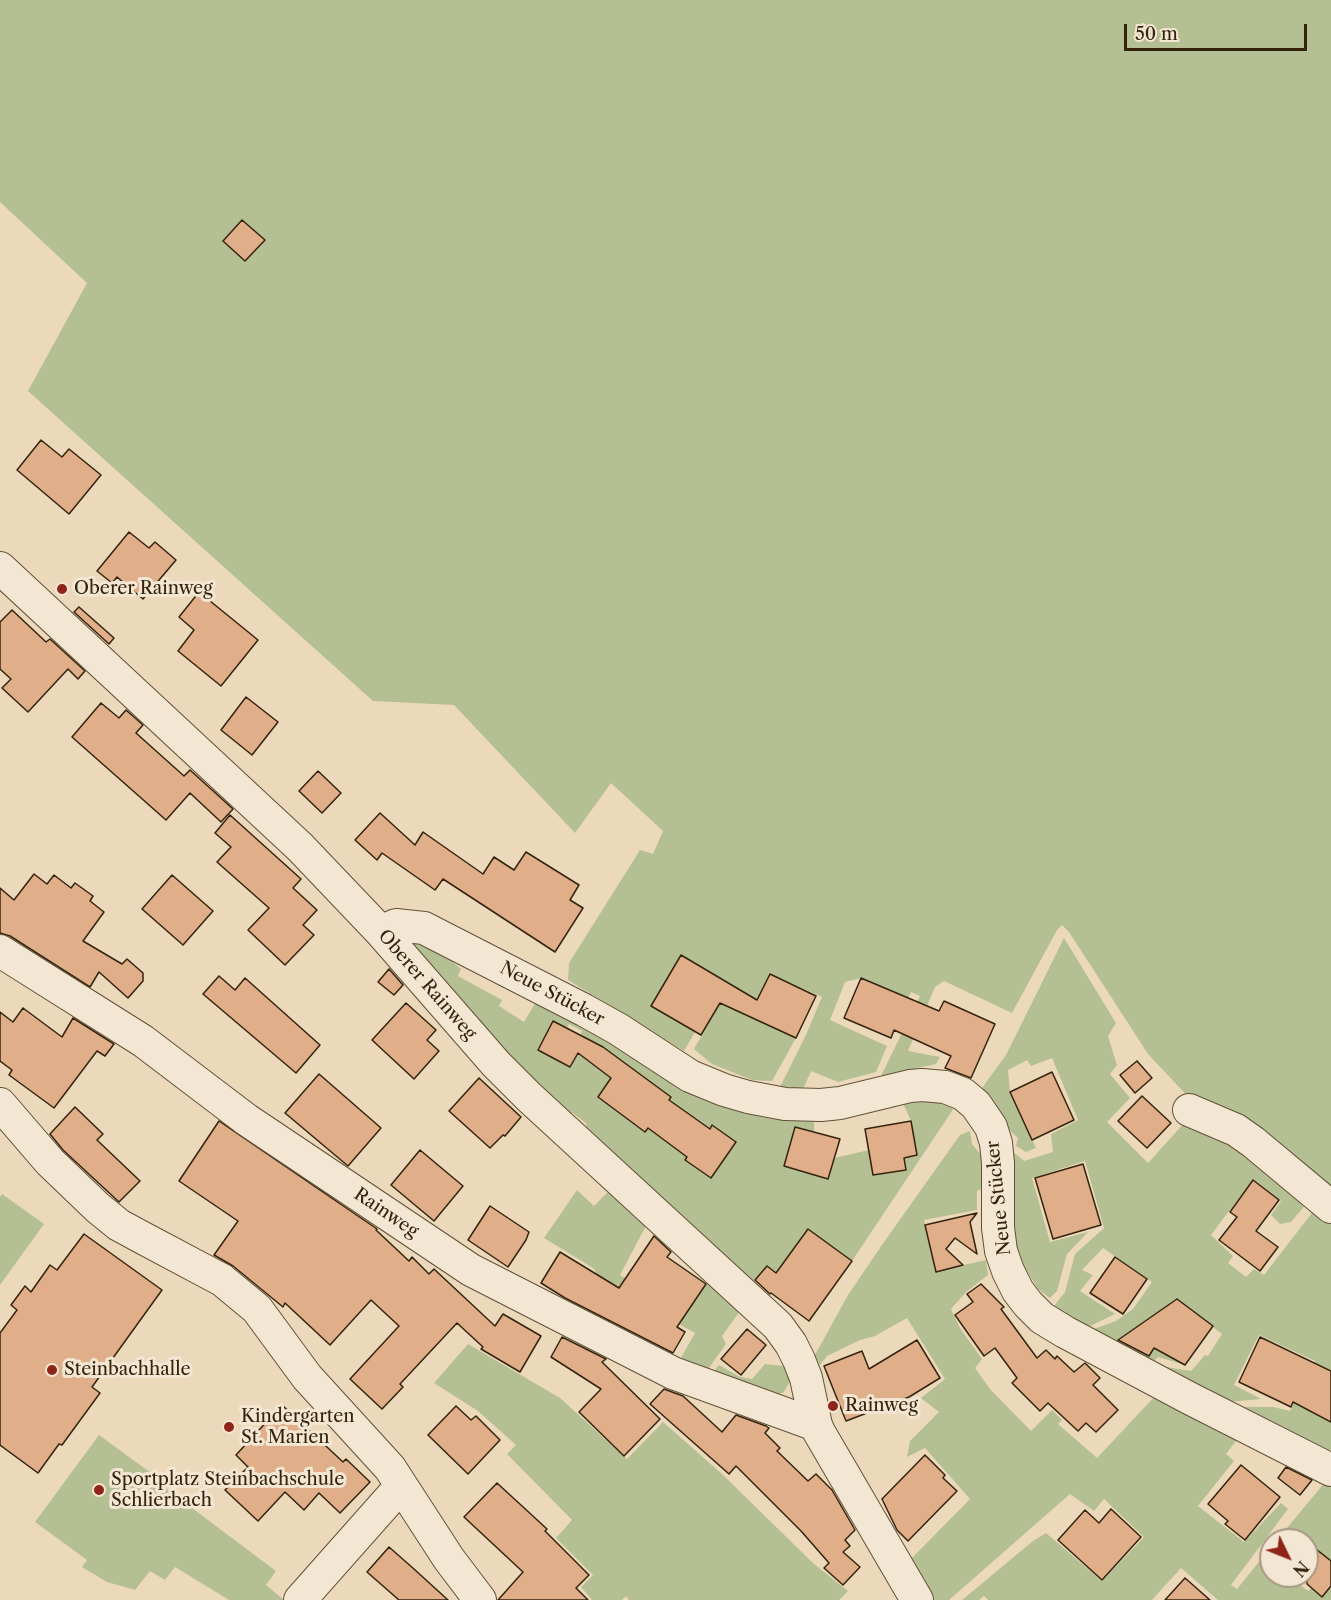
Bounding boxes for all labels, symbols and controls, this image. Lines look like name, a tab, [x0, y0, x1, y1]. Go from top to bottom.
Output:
scale bar	[1127, 12, 1310, 50]
text: 50 m	[1135, 23, 1178, 45]
place label: Oberer Rainweg	[74, 578, 213, 600]
marker: Oberer Rainweg	[55, 582, 69, 596]
street label: Oberer Rainweg	[373, 926, 481, 1044]
street label: Neue Stücker	[496, 957, 608, 1031]
street label: Neue Stücker	[982, 1140, 1016, 1256]
street label: Rainweg	[350, 1184, 422, 1242]
place label: Steinbachhalle	[64, 1359, 191, 1381]
marker: Steinbachhalle	[45, 1363, 59, 1377]
place label: Rainweg	[845, 1395, 918, 1417]
marker: Rainweg	[826, 1399, 840, 1413]
place label: Kindergarten St. Marien	[241, 1406, 355, 1448]
marker: Kindergarten St. Marien	[222, 1420, 236, 1434]
place label: Sportplatz Steinbachschule Schlierbach	[111, 1469, 344, 1512]
marker: Sportplatz Steinbachschule Schlierbach	[92, 1483, 106, 1497]
north arrow	[1259, 1528, 1319, 1588]
text: N	[1289, 1557, 1313, 1581]

